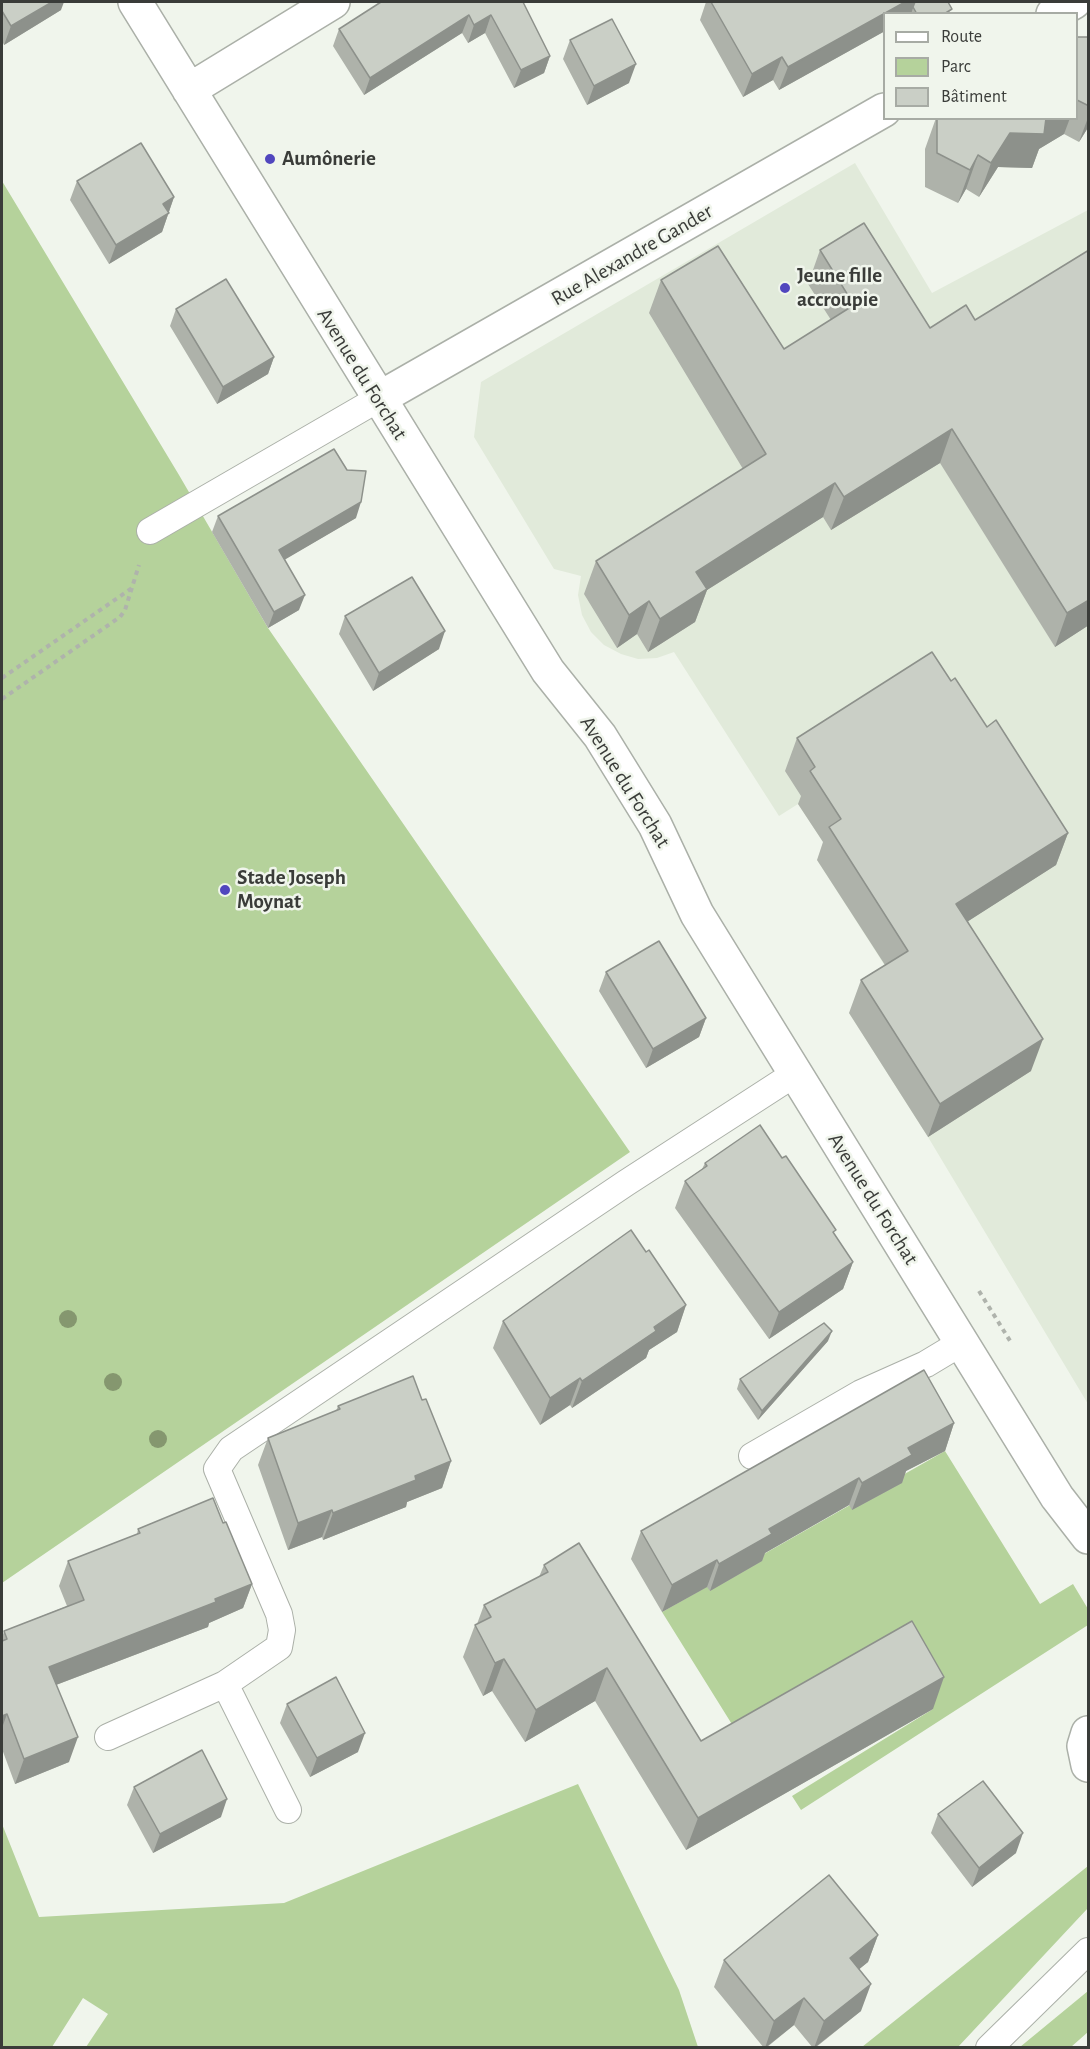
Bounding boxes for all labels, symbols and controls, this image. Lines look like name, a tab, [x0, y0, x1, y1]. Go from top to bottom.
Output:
legend	[883, 12, 1078, 120]
text: Route	[941, 28, 982, 46]
text: Parc	[941, 58, 971, 76]
text: Bâtiment	[941, 88, 1007, 106]
place label: Aumônerie	[282, 146, 376, 172]
marker: Aumônerie	[263, 152, 277, 166]
street label: Rue Alexandre Gander	[547, 199, 717, 311]
place label: Jeune fille accroupie	[797, 263, 882, 313]
marker: Jeune fille accroupie	[778, 281, 792, 295]
street label: Avenue du Forchat	[311, 304, 413, 444]
street label: Avenue du Forchat	[574, 712, 676, 852]
place label: Stade Joseph Moynat	[237, 865, 346, 915]
marker: Stade Joseph Moynat	[218, 883, 232, 897]
street label: Avenue du Forchat	[822, 1129, 924, 1269]

